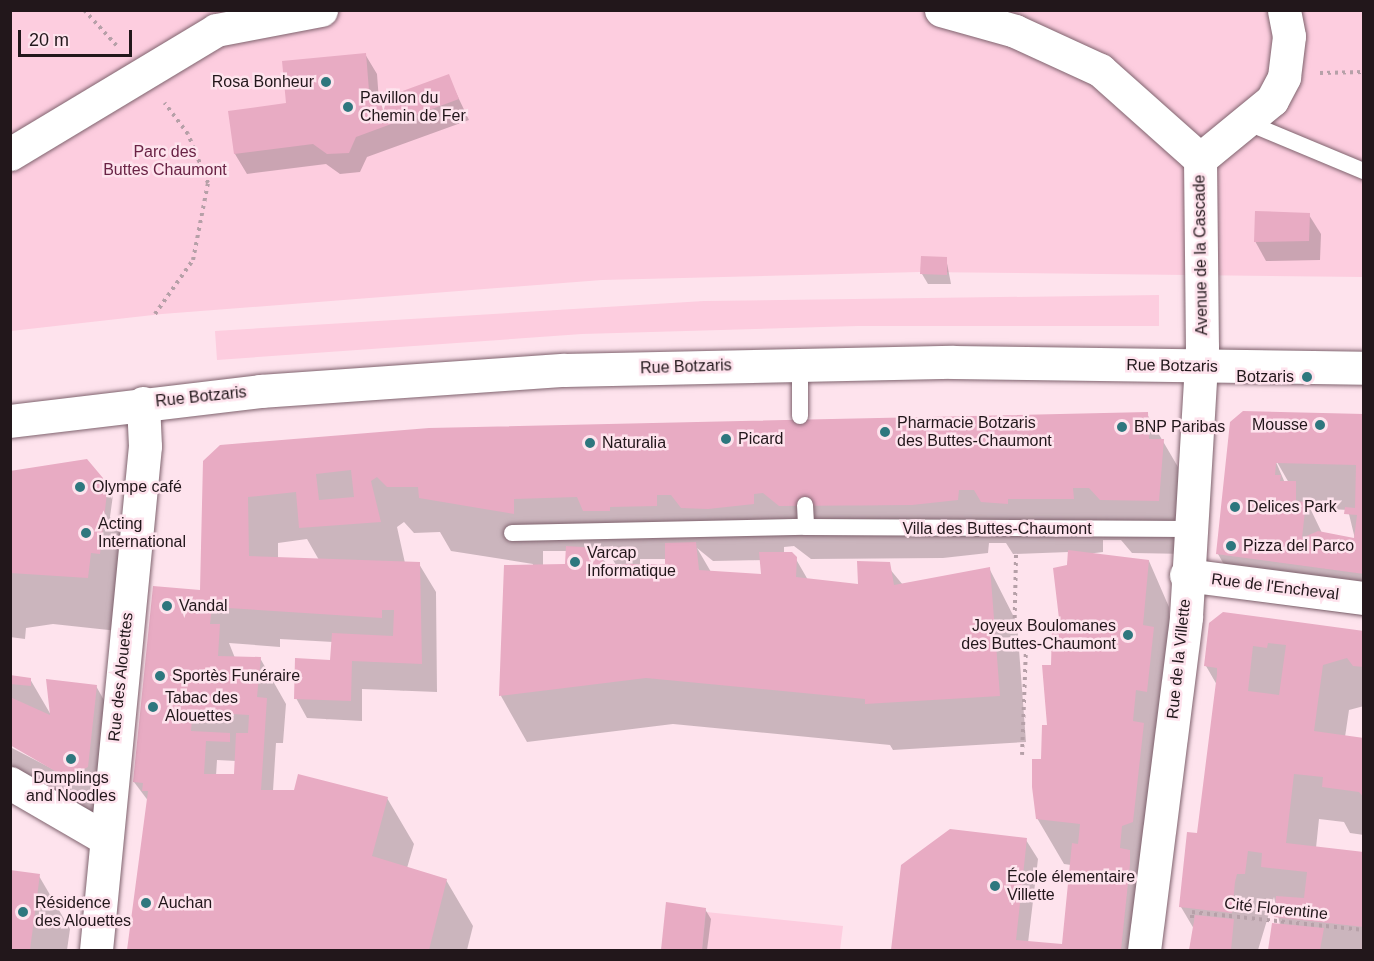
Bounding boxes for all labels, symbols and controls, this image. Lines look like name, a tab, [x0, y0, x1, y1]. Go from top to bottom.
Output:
scale bar	[21, 18, 135, 56]
text: 20 m	[29, 30, 69, 50]
place label: Rosa Bonheur	[212, 72, 314, 92]
marker: Rosa Bonheur	[319, 75, 333, 89]
place label: Pavillon du Chemin de Fer	[360, 88, 466, 126]
marker: Pavillon du Chemin de Fer	[341, 100, 355, 114]
park label: Parc des Buttes Chaumont	[103, 142, 227, 180]
street label: Avenue de la Cascade	[1190, 174, 1212, 336]
street label: Rue Botzaris	[640, 356, 732, 378]
street label: Rue Botzaris	[1126, 356, 1218, 376]
place label: Botzaris	[1236, 367, 1294, 387]
marker: Botzaris	[1298, 368, 1316, 386]
street label: Rue Botzaris	[154, 383, 248, 411]
place label: Pharmacie Botzaris des Buttes-Chaumont	[897, 413, 1052, 451]
place label: Mousse	[1252, 415, 1308, 435]
place label: BNP Paribas	[1134, 417, 1226, 437]
marker: Mousse	[1313, 418, 1327, 432]
marker: BNP Paribas	[1115, 420, 1129, 434]
marker: Pharmacie Botzaris des Buttes-Chaumont	[878, 425, 892, 439]
place label: Picard	[738, 429, 783, 449]
marker: Picard	[719, 432, 733, 446]
place label: Naturalia	[602, 433, 666, 453]
marker: Naturalia	[583, 436, 597, 450]
place label: Olympe café	[92, 477, 182, 497]
marker: Olympe café	[73, 480, 87, 494]
place label: Delices Park	[1247, 497, 1337, 517]
marker: Delices Park	[1228, 500, 1242, 514]
place label: Acting International	[98, 514, 186, 552]
street label: Villa des Buttes-Chaumont	[902, 519, 1092, 539]
marker: Acting International	[79, 526, 93, 540]
place label: Pizza del Parco	[1243, 536, 1354, 556]
marker: Pizza del Parco	[1224, 539, 1238, 553]
place label: Varcap Informatique	[587, 543, 676, 581]
marker: Varcap Informatique	[568, 555, 582, 569]
street label: Rue de l'Encheval	[1210, 570, 1340, 604]
place label: Vandal	[179, 596, 228, 616]
street label: Rue de la Villette	[1163, 598, 1195, 720]
marker: Vandal	[160, 599, 174, 613]
street label: Rue des Alouettes	[105, 611, 137, 743]
place label: Joyeux Boulomanes des Buttes-Chaumont	[961, 616, 1116, 654]
marker: Joyeux Boulomanes des Buttes-Chaumont	[1121, 628, 1135, 642]
place label: Sportès Funéraire	[172, 666, 300, 686]
marker: Sportès Funéraire	[153, 669, 167, 683]
place label: Tabac des Alouettes	[165, 688, 238, 726]
marker: Tabac des Alouettes	[146, 700, 160, 714]
marker: Dumplings and Noodles	[64, 752, 78, 766]
place label: Dumplings and Noodles	[26, 768, 116, 806]
place label: École élementaire Villette	[1007, 867, 1135, 905]
marker: École élementaire Villette	[988, 879, 1002, 893]
place label: Résidence des Alouettes	[35, 893, 132, 931]
place label: Auchan	[158, 893, 212, 913]
street label: Cité Florentine	[1223, 894, 1329, 924]
marker: Auchan	[139, 896, 153, 910]
marker: Résidence des Alouettes	[16, 905, 30, 919]

